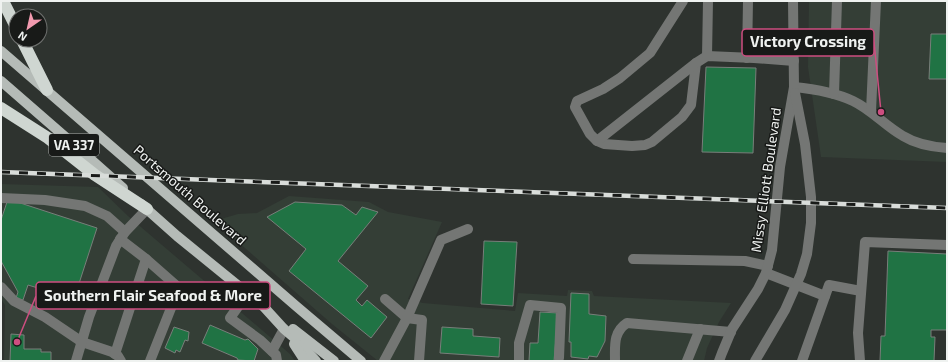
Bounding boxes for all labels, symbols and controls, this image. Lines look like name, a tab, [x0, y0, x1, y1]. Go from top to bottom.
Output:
north arrow	[8, 8, 48, 48]
text: N	[15, 29, 29, 44]
callout: Victory Crossing	[742, 29, 874, 56]
text: Victory Crossing	[750, 32, 866, 51]
street label: Missy Elliott Boulevard	[747, 106, 784, 254]
road number: VA 337	[49, 134, 99, 156]
street label: Portsmouth Boulevard	[131, 141, 250, 248]
callout: Southern Flair Seafood & More	[36, 282, 270, 309]
text: Southern Flair Seafood & More	[44, 286, 262, 304]

